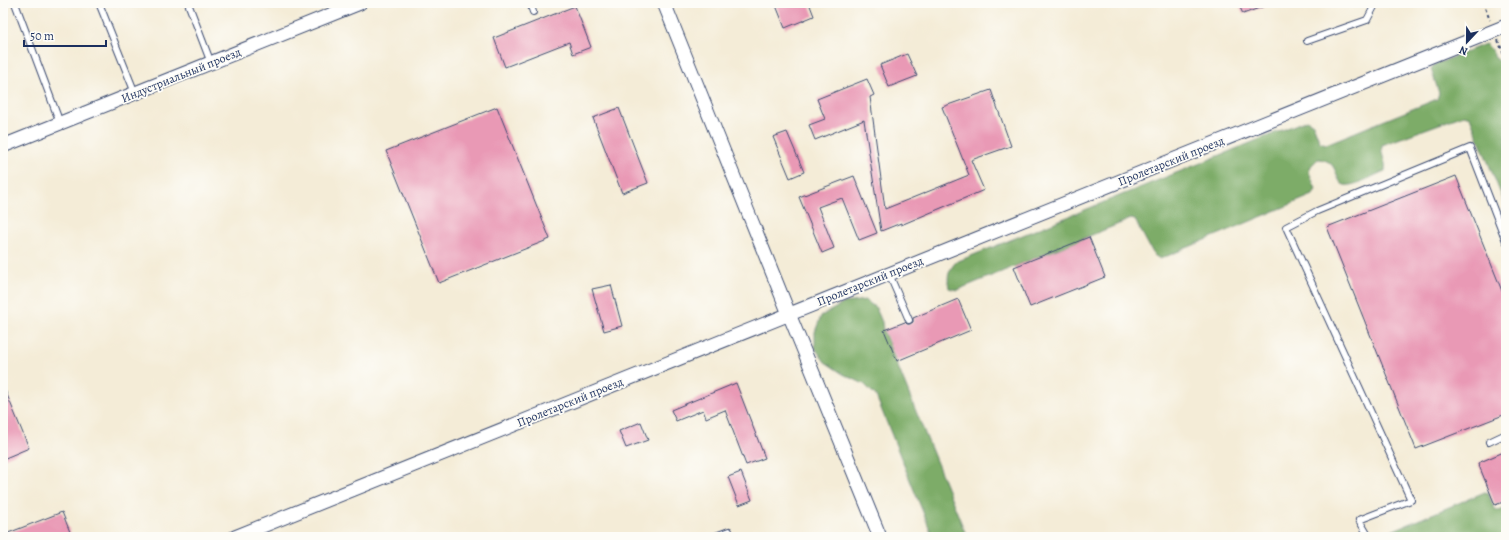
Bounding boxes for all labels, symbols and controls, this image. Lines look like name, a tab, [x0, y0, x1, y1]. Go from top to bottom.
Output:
scale bar	[24, 22, 106, 48]
north arrow	[1447, 22, 1487, 62]
text: 50 m	[30, 28, 54, 44]
text: N	[1457, 42, 1470, 59]
street label: Индустриальный проезд	[119, 44, 243, 106]
street label: Пролетарский проезд	[1116, 132, 1227, 190]
street label: Пролетарский проезд	[815, 252, 926, 310]
street label: Пролетарский проезд	[515, 373, 626, 431]

